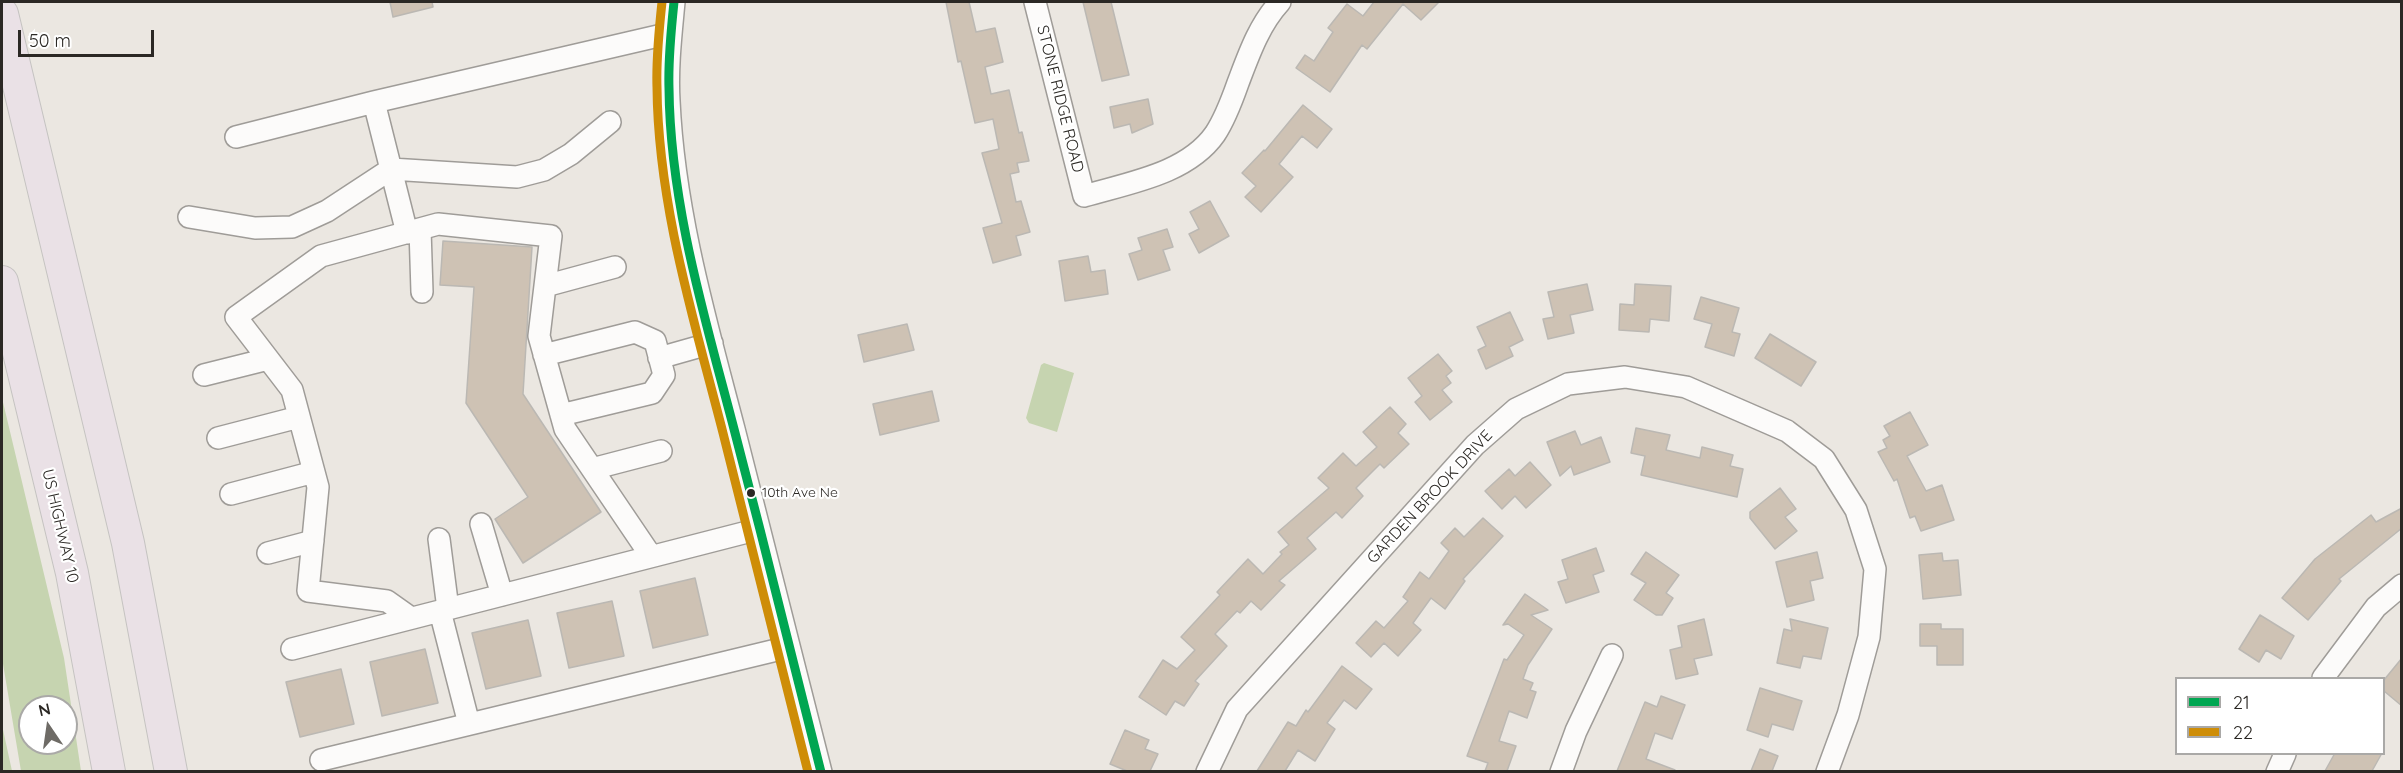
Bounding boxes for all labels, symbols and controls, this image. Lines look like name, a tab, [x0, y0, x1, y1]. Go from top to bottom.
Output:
scale bar	[21, 18, 158, 56]
street label: STONE RIDGE ROAD	[1032, 23, 1088, 175]
text: 50 m	[29, 29, 71, 52]
street label: GARDEN BROOK DRIVE	[1363, 426, 1497, 568]
street label: US HIGHWAY 10	[38, 467, 82, 585]
place label: 10th Ave Ne	[762, 485, 838, 501]
marker: 10th Ave Ne	[745, 487, 757, 499]
legend	[2175, 677, 2385, 755]
text: 21	[2233, 691, 2250, 714]
north arrow	[18, 695, 78, 755]
text: N	[36, 698, 52, 720]
text: 22	[2233, 721, 2253, 744]

